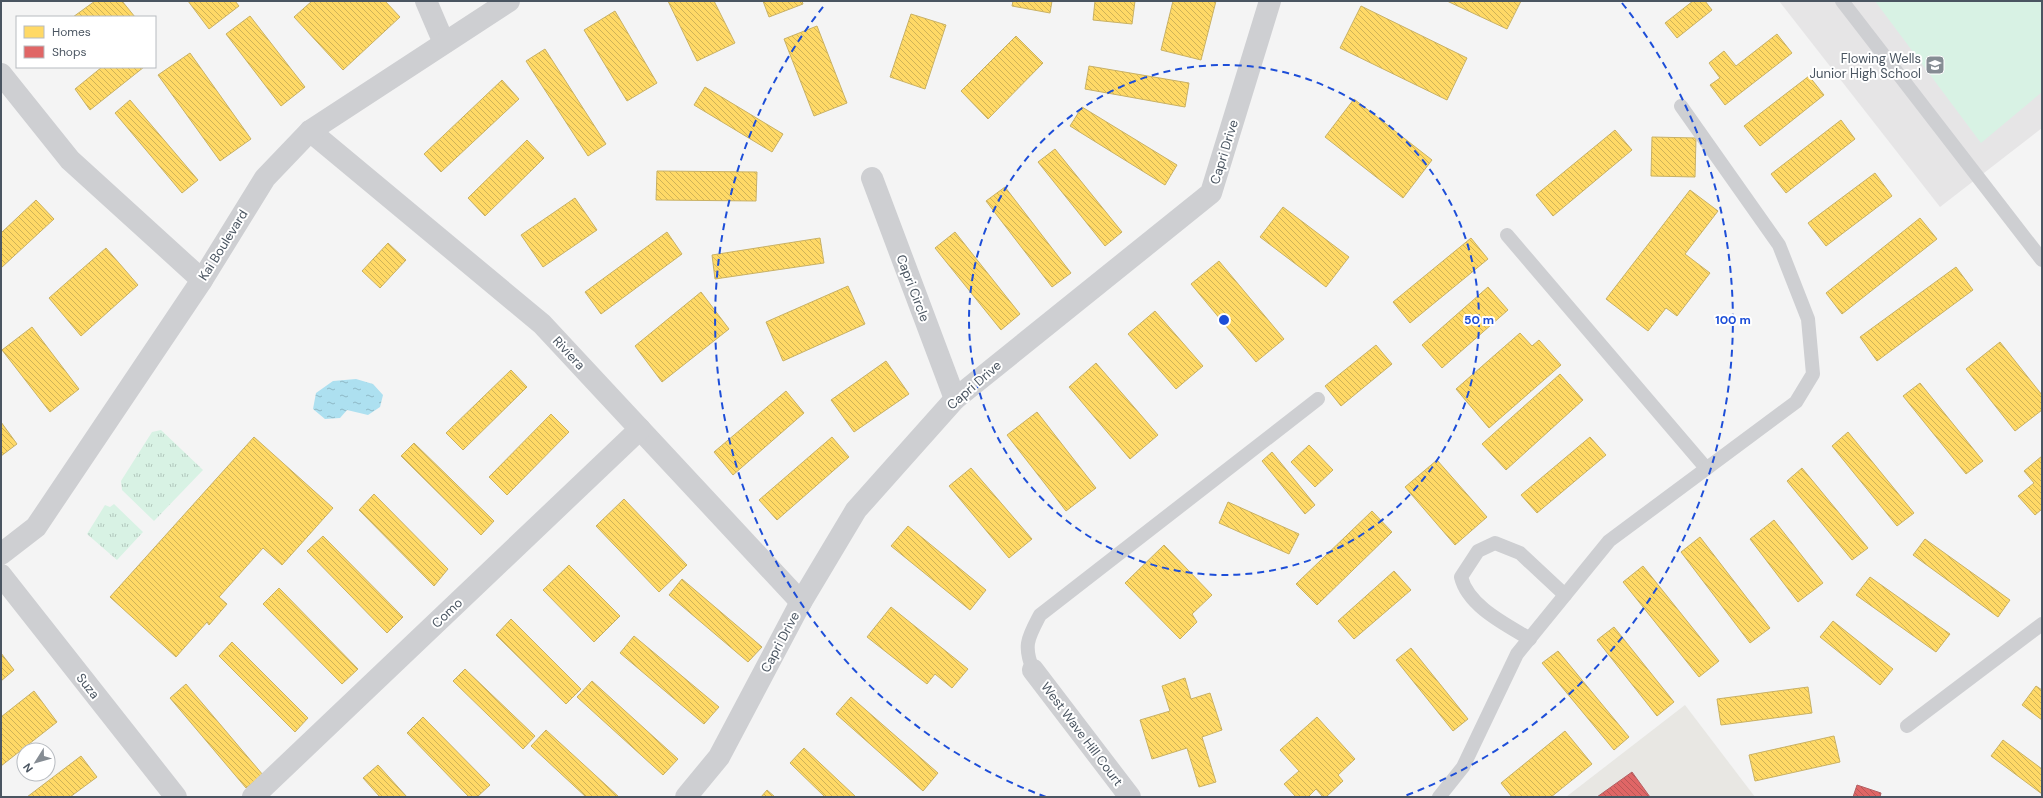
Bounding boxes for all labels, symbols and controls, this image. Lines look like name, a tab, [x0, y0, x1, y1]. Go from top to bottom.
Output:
legend	[16, 16, 156, 68]
text: Homes	[52, 24, 91, 40]
text: Shops	[52, 44, 87, 60]
place label: Flowing Wells Junior High School	[1810, 50, 1921, 82]
school or university icon: Flowing Wells Junior High School	[1924, 54, 1946, 76]
street label: Capri Drive	[1206, 118, 1242, 186]
street label: Kai Boulevard	[195, 206, 251, 284]
street label: Capri Circle	[892, 252, 934, 324]
text: 50 m	[1464, 312, 1494, 328]
text: 100 m	[1715, 312, 1751, 328]
centre of rings	[1217, 313, 1231, 327]
street label: Riviera	[549, 333, 589, 373]
street label: Capri Drive	[943, 357, 1005, 413]
street label: Como	[428, 594, 466, 632]
street label: Capri Drive	[757, 609, 803, 675]
street label: Suza	[73, 670, 103, 702]
street label: West Wave Hill Court	[1037, 679, 1127, 789]
north arrow	[16, 742, 56, 782]
text: N	[20, 761, 36, 775]

